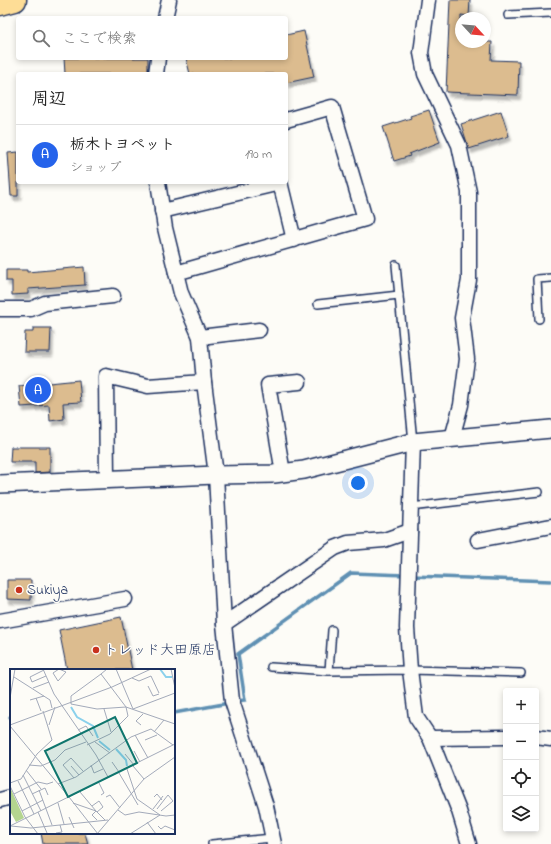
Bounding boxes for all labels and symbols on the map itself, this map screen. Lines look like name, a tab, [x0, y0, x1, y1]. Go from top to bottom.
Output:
north arrow	[455, 12, 491, 48]
pin: A	[25, 375, 51, 405]
your location	[348, 473, 368, 493]
place label: Sukiya	[27, 580, 68, 602]
marker: Sukiya	[14, 585, 24, 595]
place label: トレッド大田原店	[104, 640, 216, 661]
marker: トレッド大田原店	[91, 645, 101, 655]
inset map	[10, 669, 175, 834]

